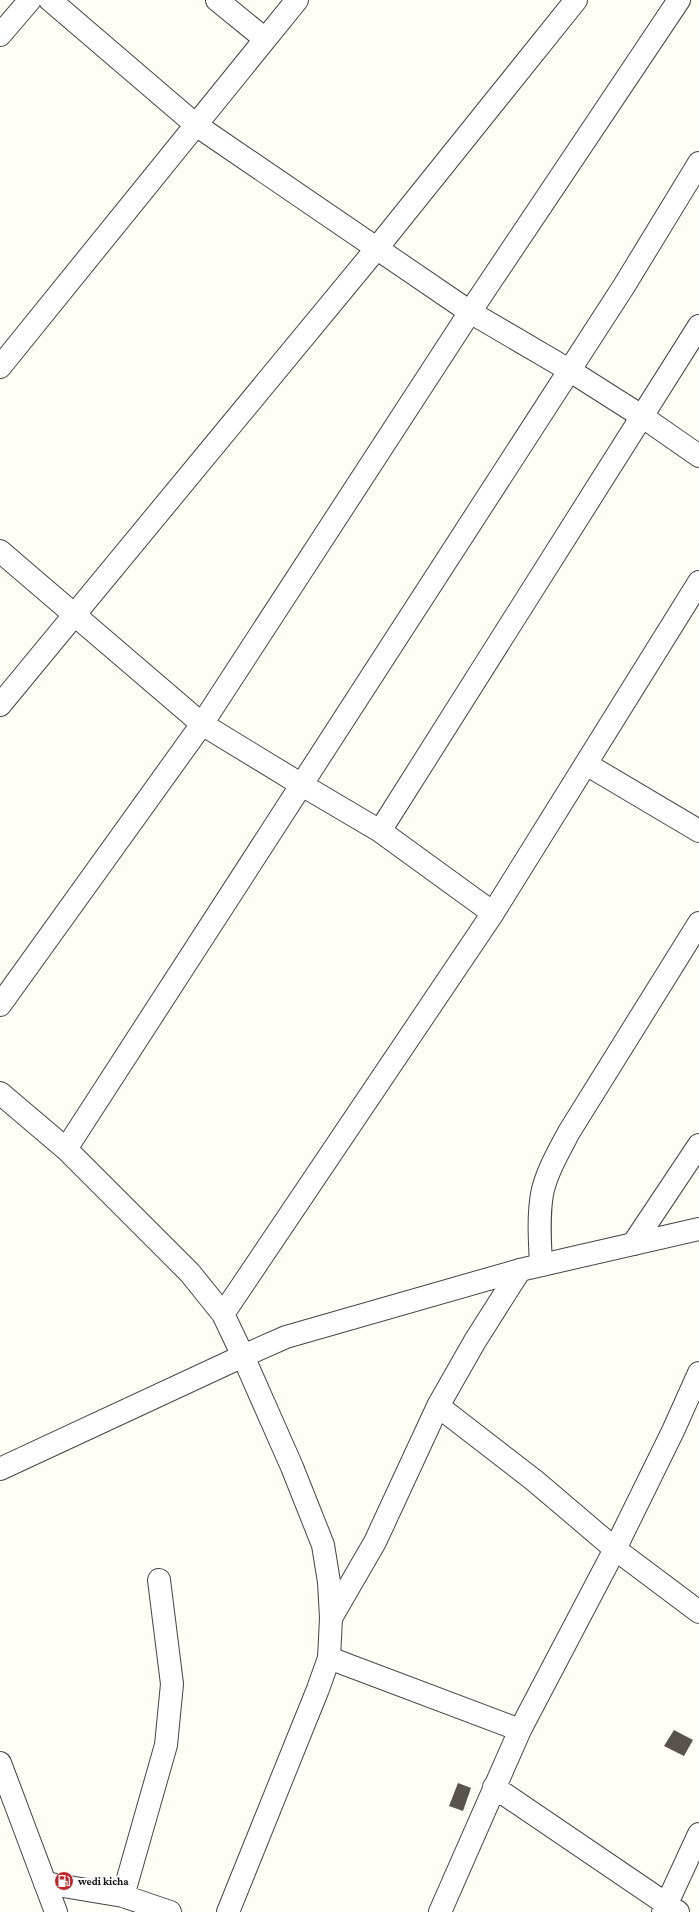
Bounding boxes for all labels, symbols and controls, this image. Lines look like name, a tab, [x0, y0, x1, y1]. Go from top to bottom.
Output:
fuel station icon: wedi kicha	[53, 1870, 75, 1892]
place label: wedi kicha	[77, 1875, 129, 1887]

